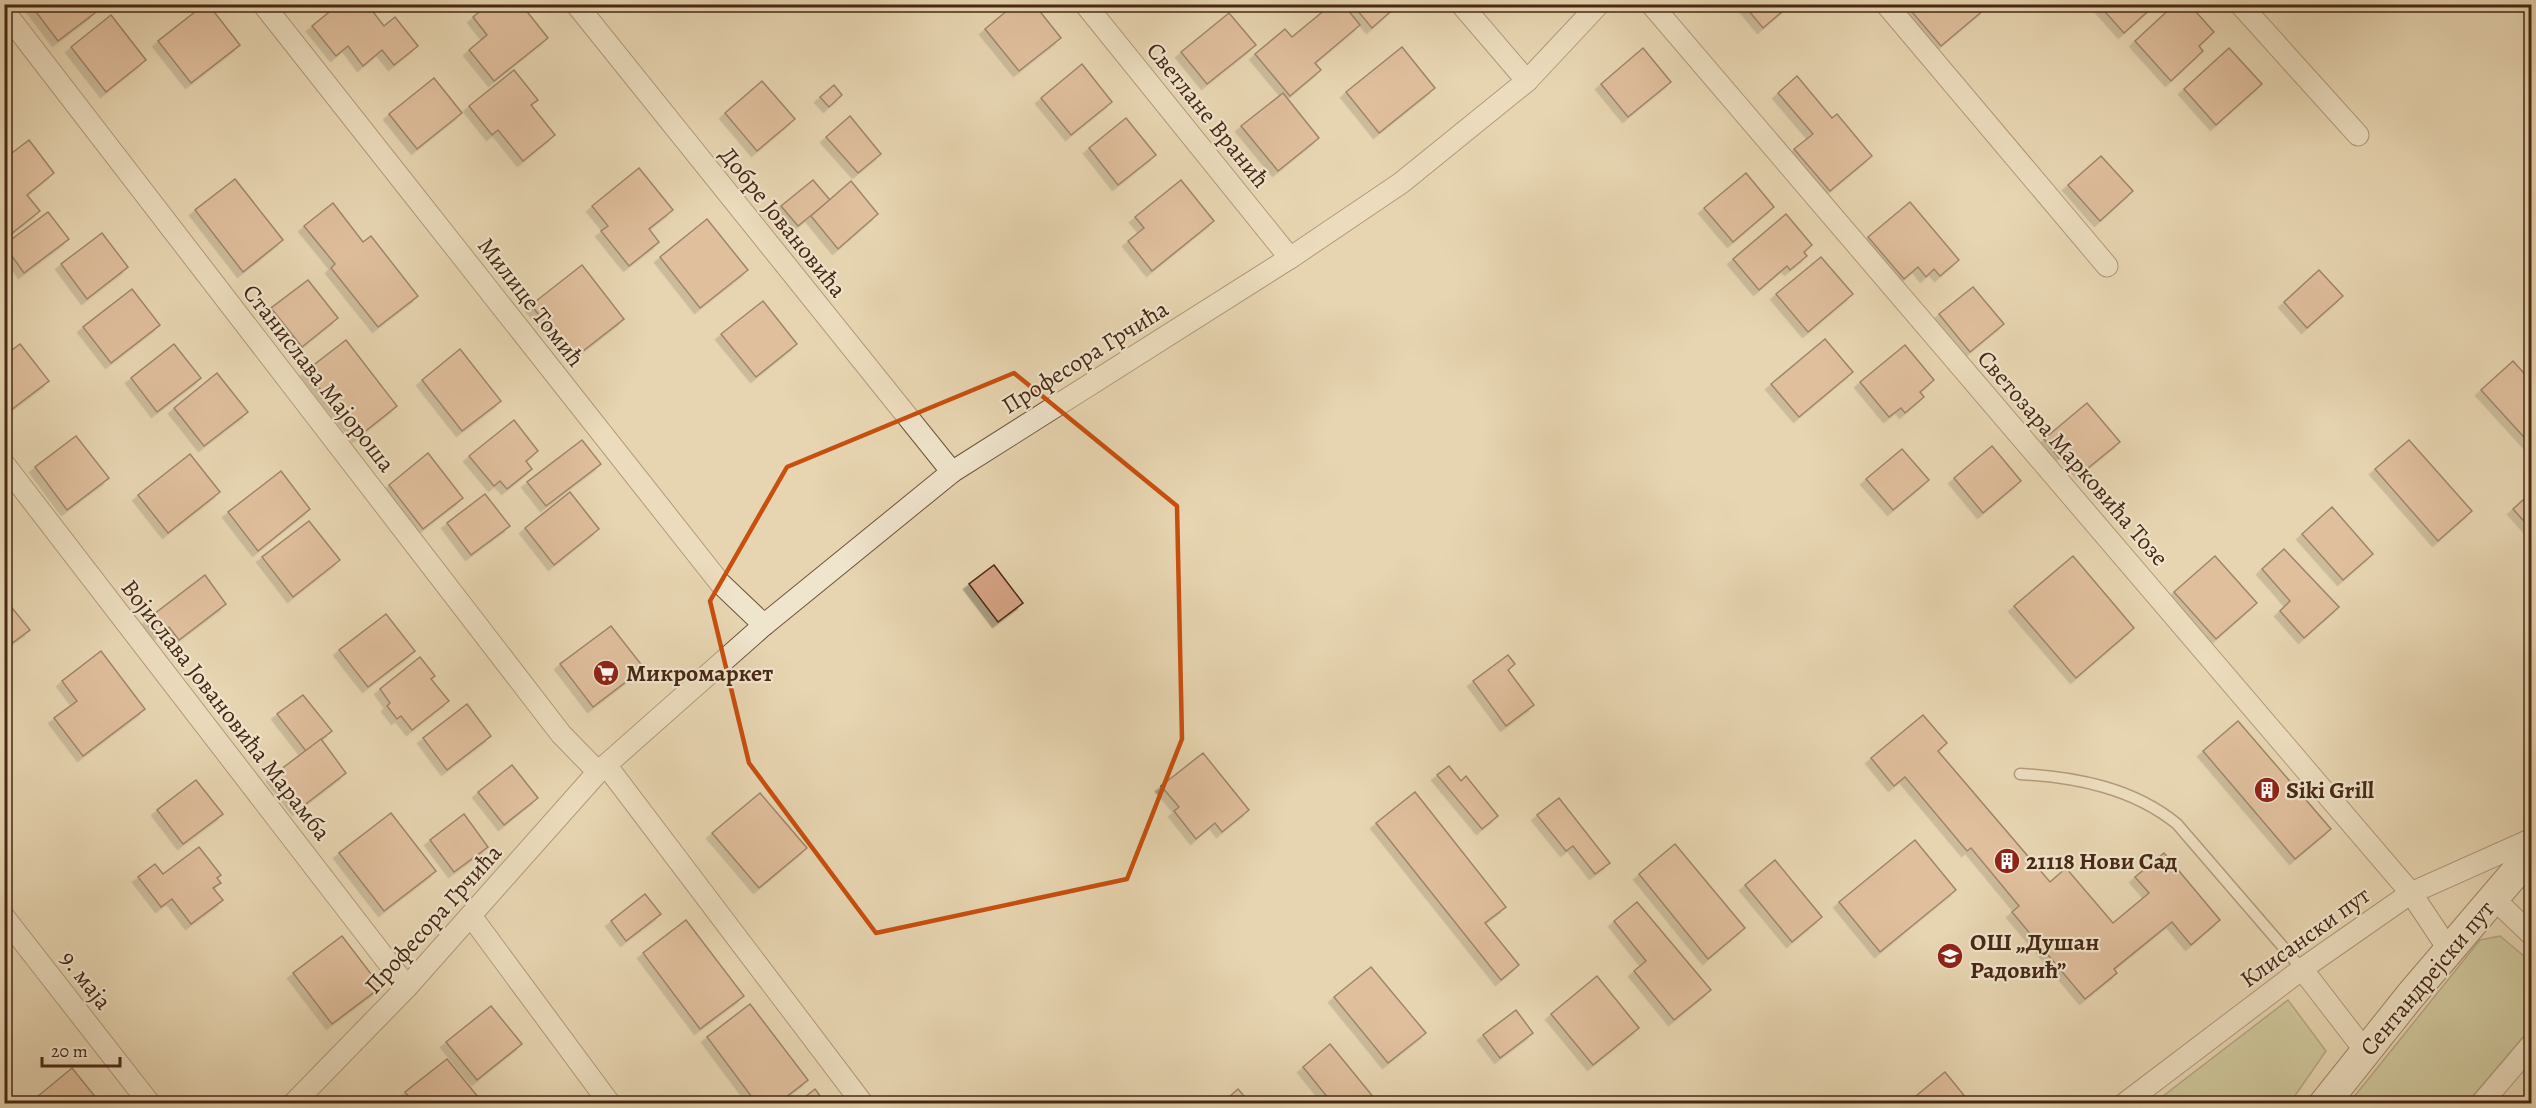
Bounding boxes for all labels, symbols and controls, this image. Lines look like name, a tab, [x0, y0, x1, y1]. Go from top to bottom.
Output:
street label: Светлане Вранић	[1139, 35, 1277, 195]
street label: Добре Јовановића	[712, 140, 854, 304]
street label: Милице Томић	[470, 231, 592, 373]
street label: Станислава Мајороша	[236, 277, 402, 479]
street label: Професора Грчића	[996, 293, 1174, 421]
street label: Светозара Марковића Тозе	[1970, 343, 2176, 573]
street label: Војислава Јовановића Марамба	[114, 573, 338, 847]
place label: Микромаркет	[626, 657, 773, 689]
supermarket icon: Микромаркет	[591, 658, 621, 688]
place label: Siki Grill	[2286, 774, 2375, 806]
building icon: Siki Grill	[2252, 775, 2282, 805]
street label: Професора Грчића	[357, 837, 509, 1001]
place label: 21118 Нови Сад	[2026, 845, 2177, 877]
building icon: 21118 Нови Сад	[1992, 846, 2022, 876]
street label: Клисански пут	[2234, 879, 2377, 995]
street label: Сентандрејски пут	[2353, 893, 2502, 1062]
place label: ОШ „Душан Радовић”	[1970, 926, 2099, 986]
school or university icon: ОШ „Душан Радовић”	[1935, 941, 1965, 971]
street label: 9. маја	[53, 944, 119, 1016]
scale bar	[42, 1030, 120, 1068]
text: 20 m	[51, 1039, 88, 1063]

